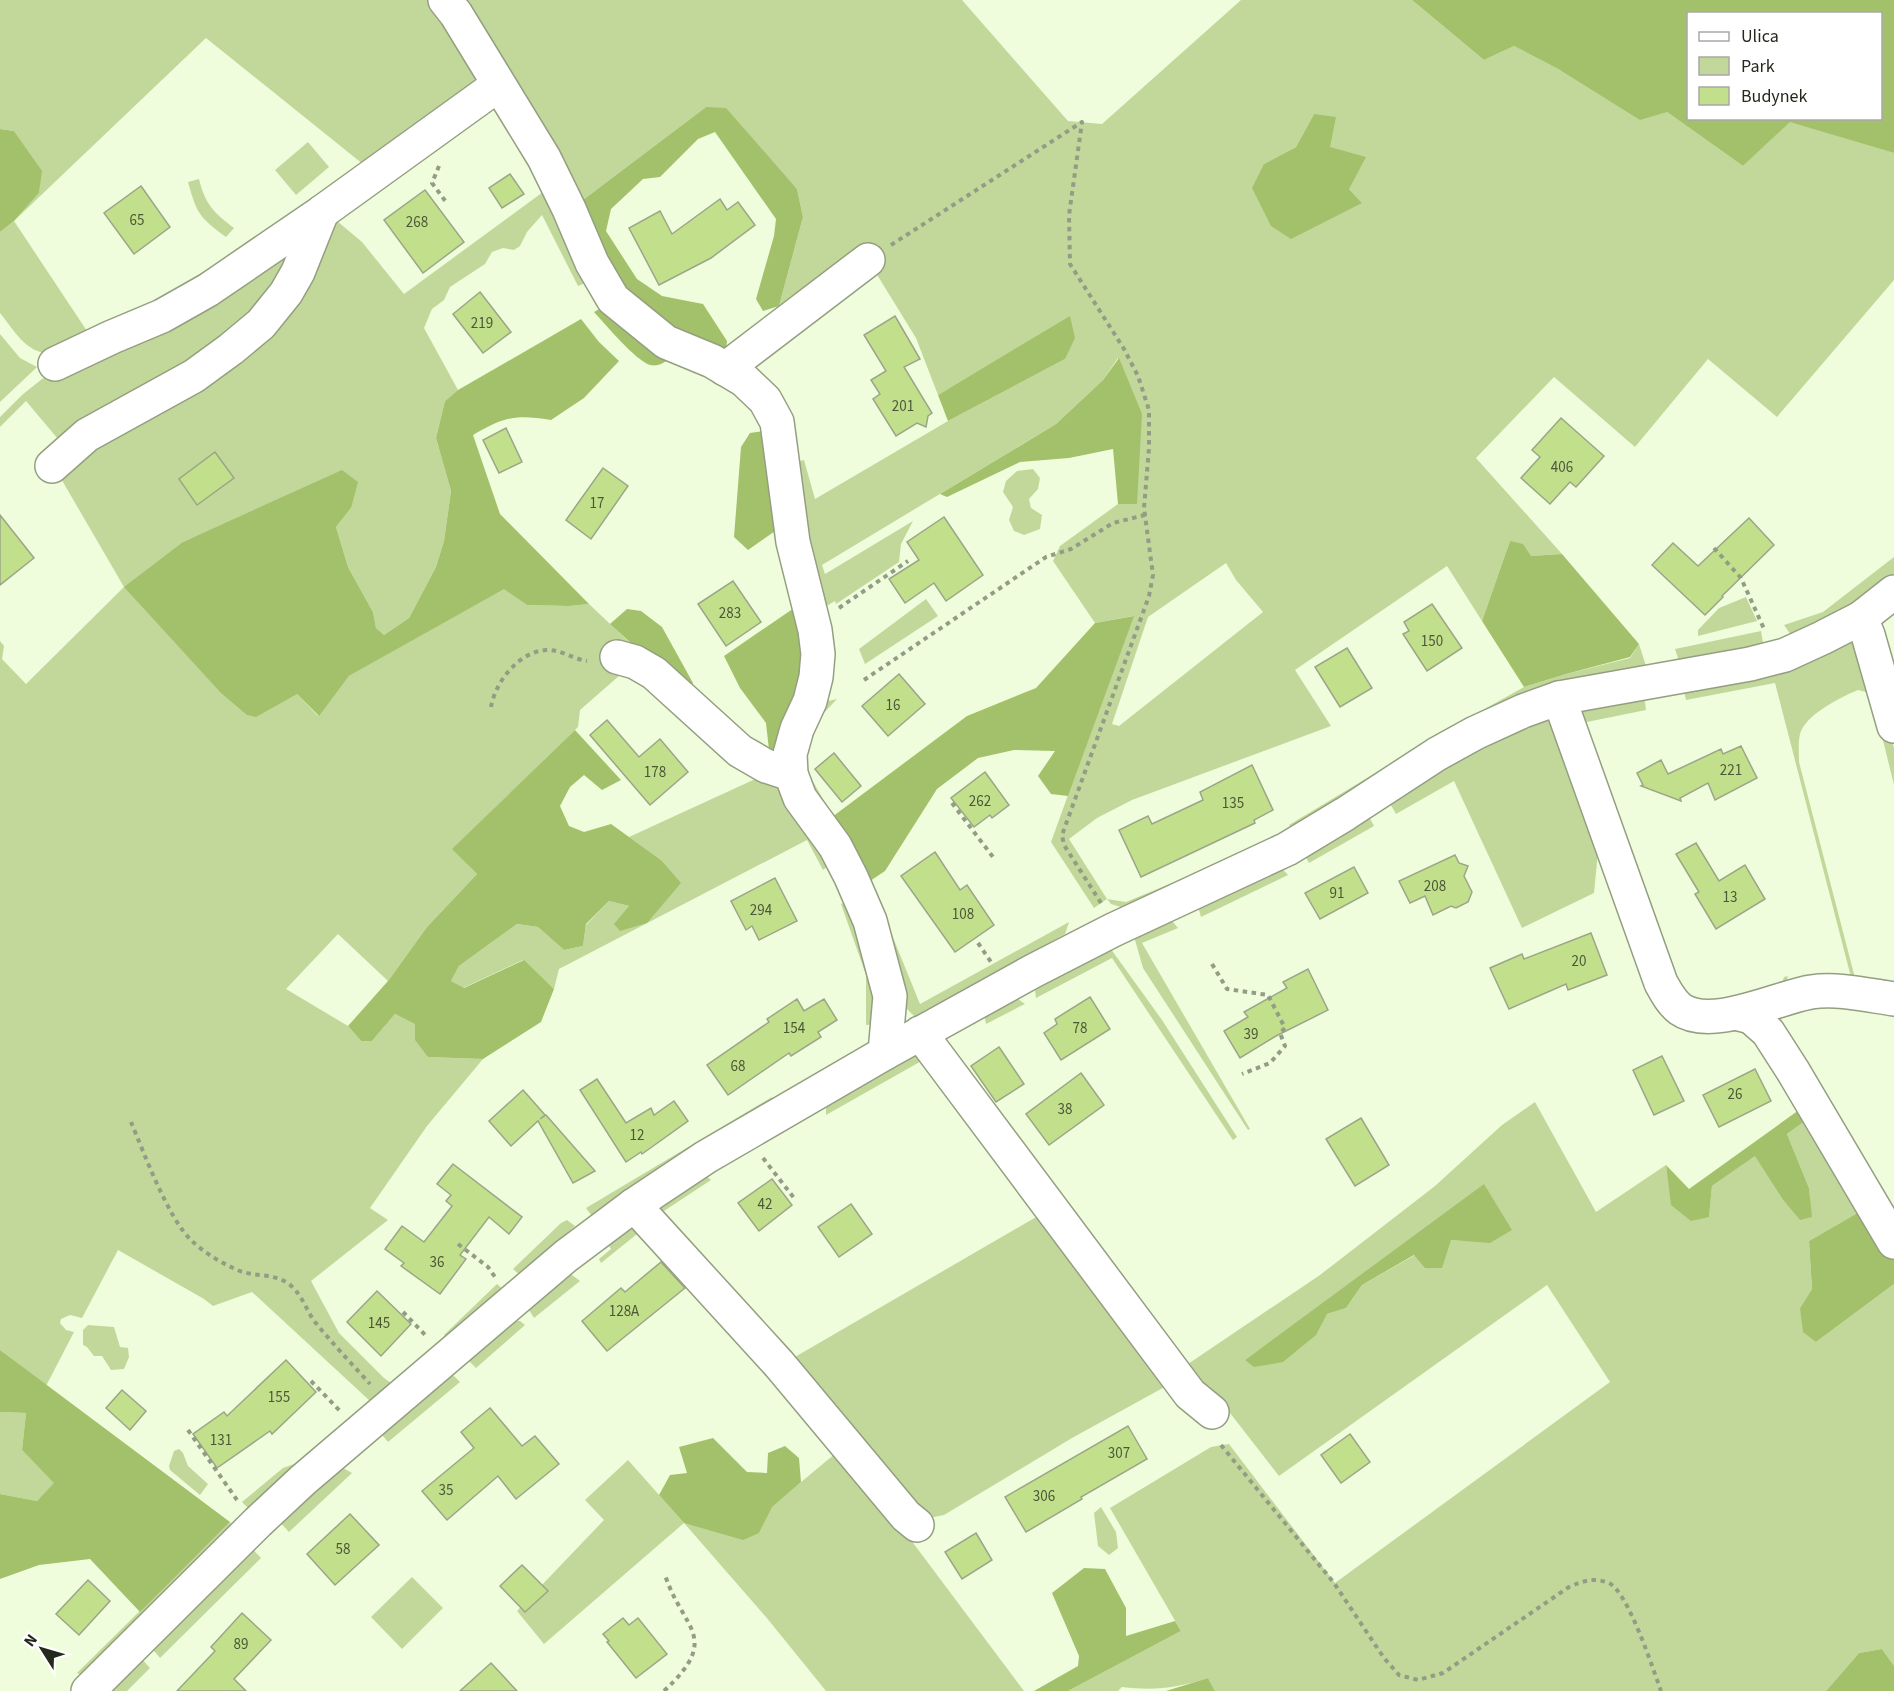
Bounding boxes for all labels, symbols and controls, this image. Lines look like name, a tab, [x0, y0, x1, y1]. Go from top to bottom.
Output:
legend	[1687, 12, 1882, 120]
text: Ulica	[1741, 24, 1779, 49]
text: Park	[1741, 54, 1775, 79]
text: Budynek	[1741, 84, 1808, 109]
house number: 65	[130, 210, 144, 231]
house number: 268	[406, 212, 428, 233]
house number: 219	[471, 313, 493, 334]
house number: 201	[892, 396, 914, 417]
house number: 406	[1551, 457, 1573, 478]
house number: 17	[590, 493, 604, 514]
house number: 283	[719, 603, 741, 624]
house number: 150	[1421, 631, 1443, 652]
house number: 16	[886, 695, 900, 716]
house number: 221	[1720, 760, 1742, 781]
house number: 178	[644, 762, 666, 783]
house number: 262	[969, 791, 991, 812]
house number: 135	[1222, 793, 1244, 814]
house number: 208	[1424, 876, 1446, 897]
house number: 91	[1330, 883, 1344, 904]
house number: 13	[1723, 887, 1737, 908]
house number: 294	[750, 900, 773, 921]
house number: 108	[952, 904, 974, 925]
house number: 20	[1572, 951, 1586, 972]
house number: 154	[783, 1018, 806, 1039]
house number: 78	[1073, 1018, 1087, 1039]
house number: 39	[1244, 1024, 1258, 1045]
house number: 68	[731, 1056, 745, 1077]
house number: 26	[1728, 1084, 1742, 1105]
house number: 38	[1058, 1099, 1072, 1120]
house number: 12	[630, 1125, 644, 1146]
house number: 42	[758, 1194, 772, 1215]
house number: 36	[430, 1252, 444, 1273]
house number: 128A	[609, 1301, 640, 1322]
house number: 145	[368, 1313, 390, 1334]
house number: 155	[268, 1387, 290, 1408]
house number: 131	[210, 1430, 232, 1451]
house number: 307	[1108, 1443, 1130, 1464]
house number: 35	[439, 1480, 453, 1501]
house number: 306	[1033, 1486, 1055, 1507]
house number: 58	[336, 1539, 350, 1560]
north arrow	[12, 1619, 72, 1679]
text: N	[19, 1630, 43, 1651]
house number: 89	[234, 1634, 248, 1655]

